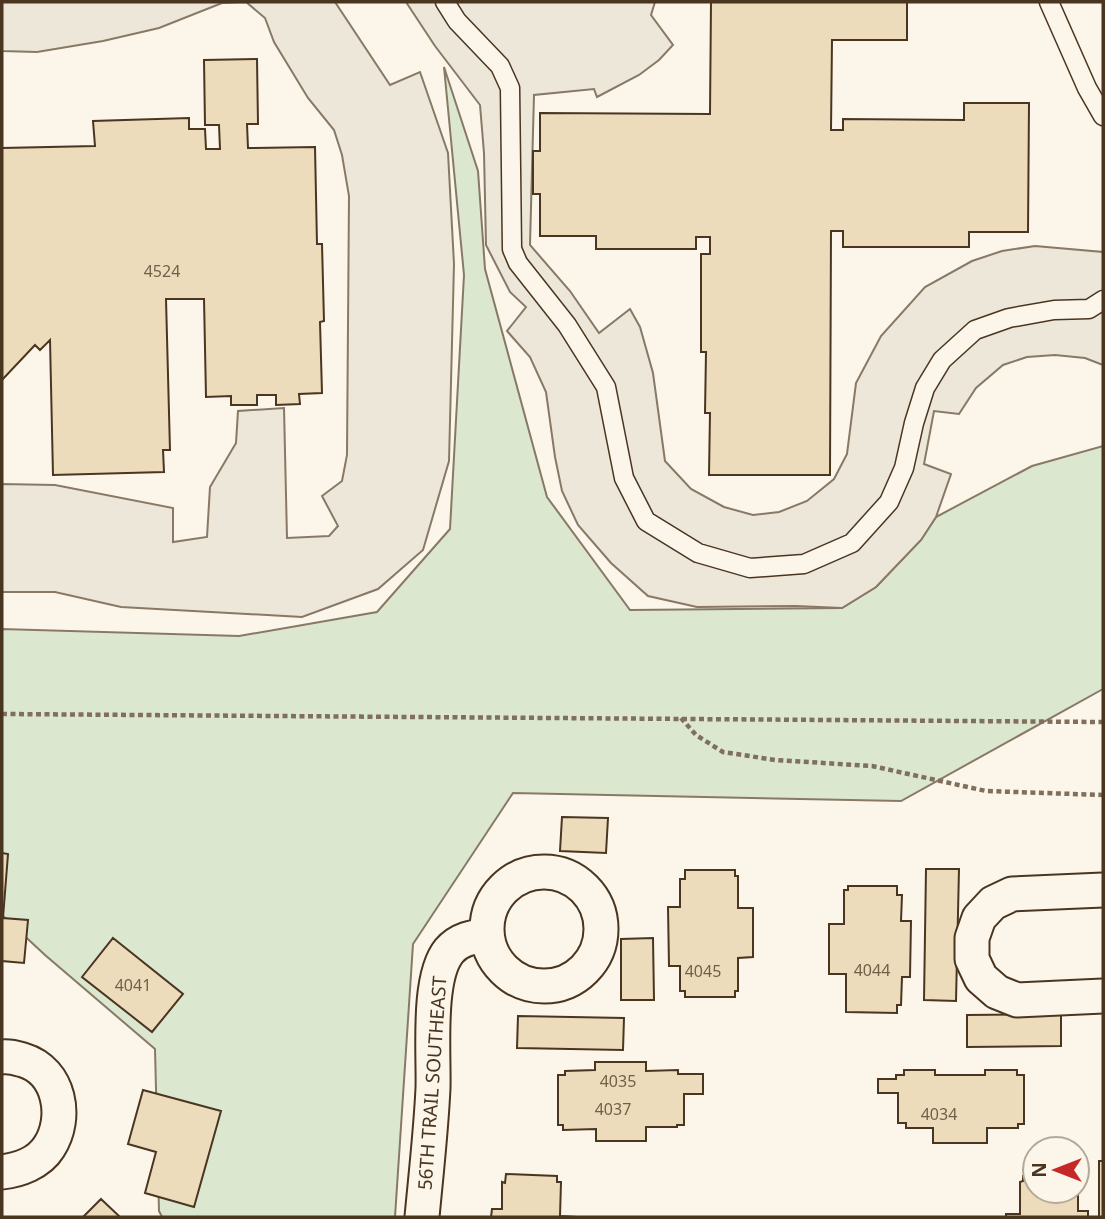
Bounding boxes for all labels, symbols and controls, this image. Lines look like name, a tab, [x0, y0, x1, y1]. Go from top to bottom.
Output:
house number: 4524	[144, 260, 180, 282]
house number: 4044	[854, 959, 890, 981]
house number: 4045	[685, 960, 721, 982]
house number: 4041	[115, 974, 151, 996]
street label: 56TH TRAIL SOUTHEAST	[412, 975, 452, 1191]
house number: 4035	[600, 1070, 636, 1092]
house number: 4037	[595, 1098, 631, 1120]
house number: 4034	[921, 1103, 957, 1125]
north arrow	[1021, 1135, 1091, 1205]
text: N	[1026, 1162, 1052, 1178]

